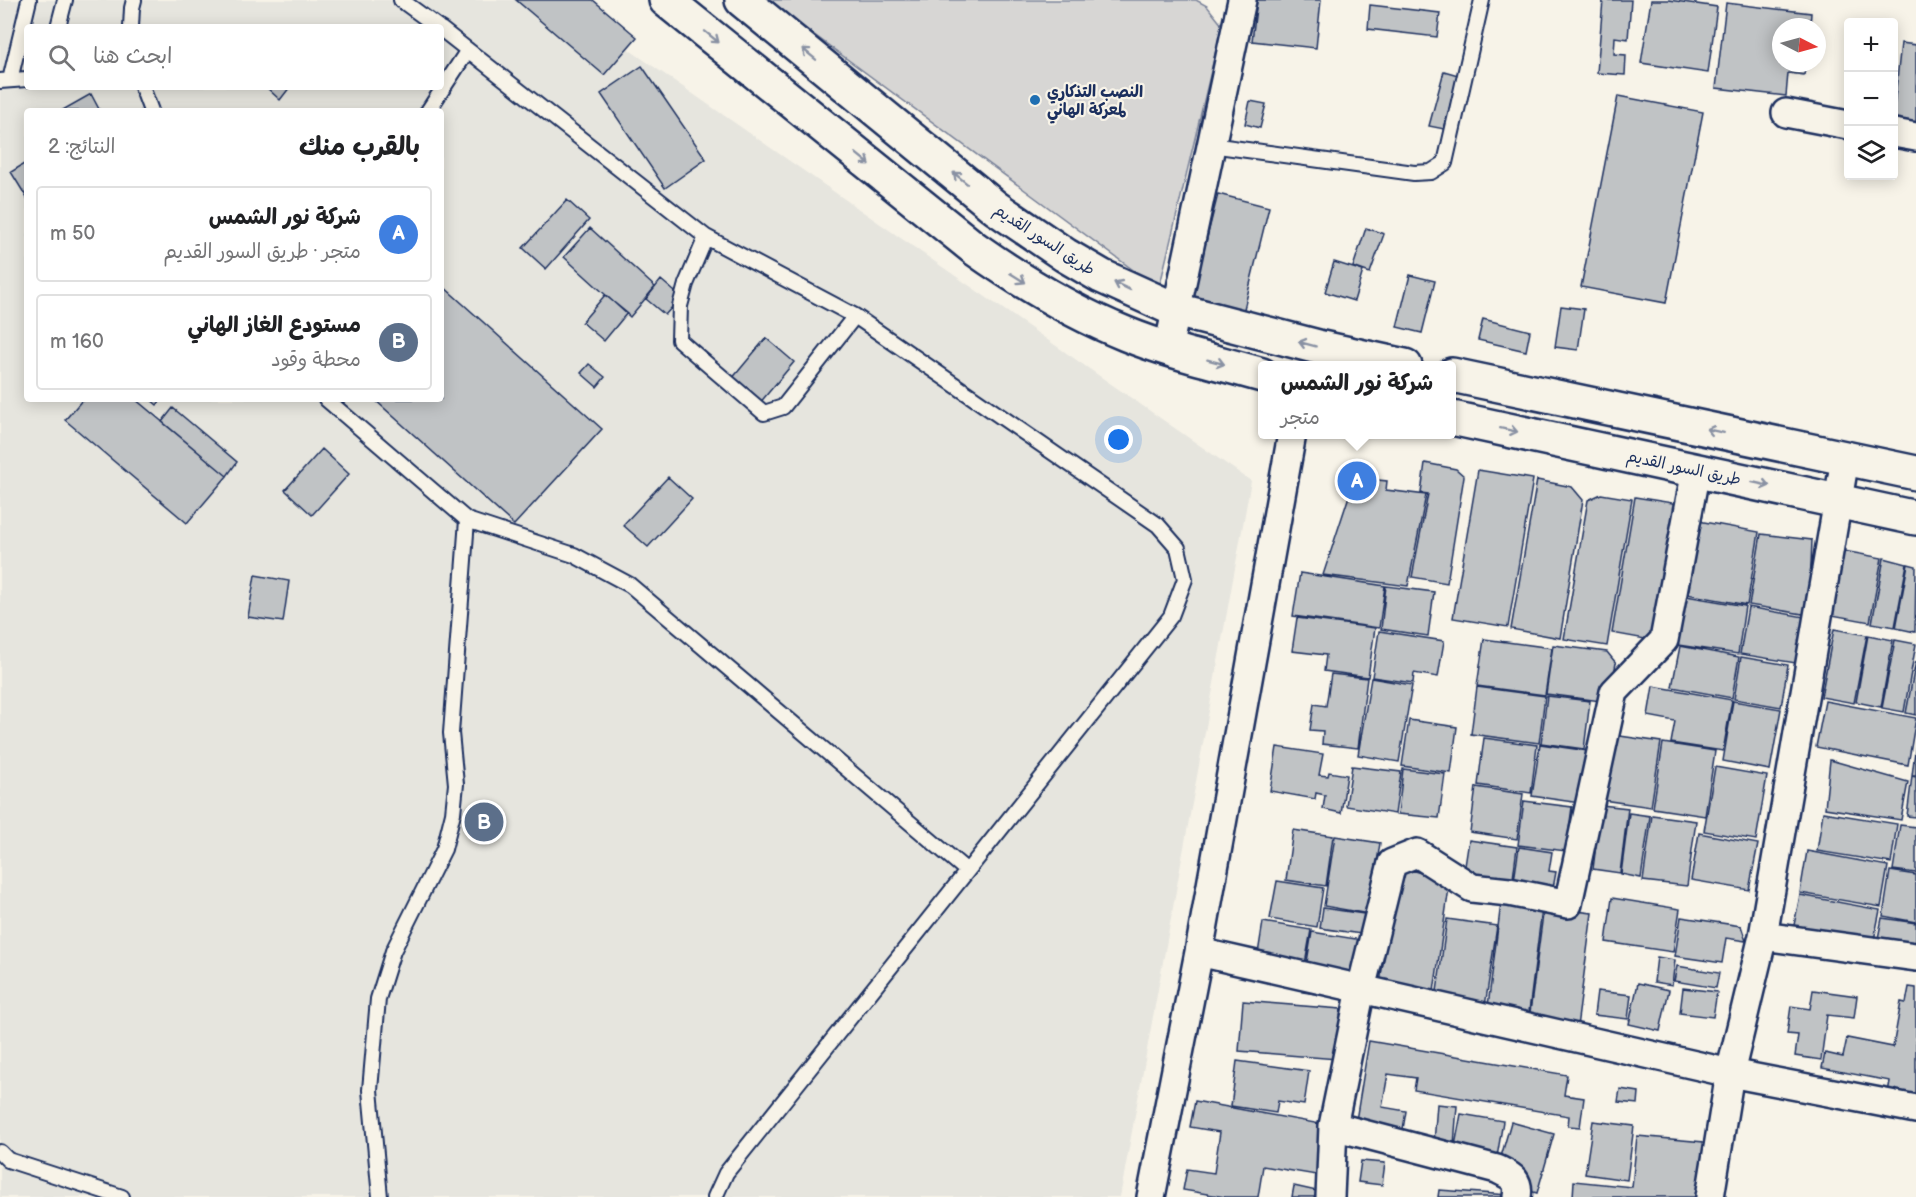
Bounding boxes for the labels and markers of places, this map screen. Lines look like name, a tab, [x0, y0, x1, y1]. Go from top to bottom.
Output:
place label: النصب التذكاري لمعركة الهاني	[1047, 83, 1143, 124]
marker: النصب التذكاري لمعركة الهاني	[1028, 93, 1042, 107]
pin: A	[1338, 458, 1376, 504]
pin: B	[464, 800, 504, 844]

